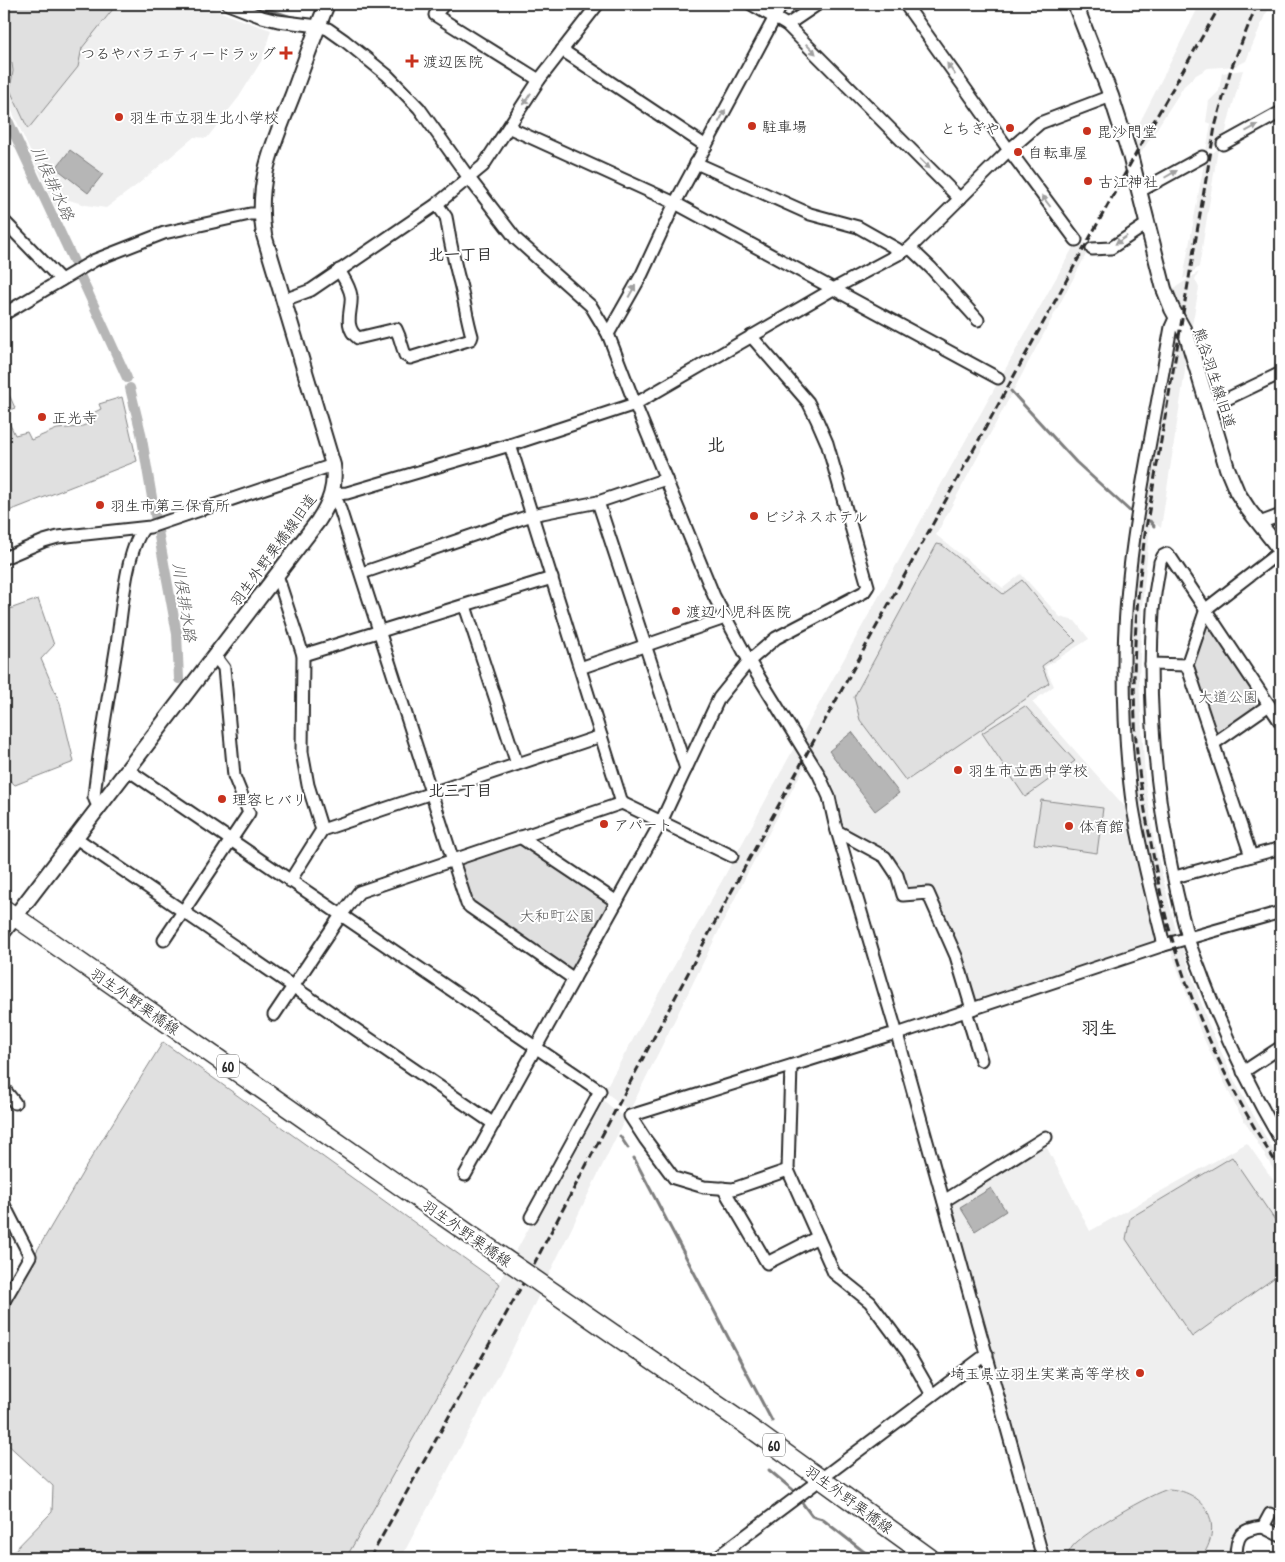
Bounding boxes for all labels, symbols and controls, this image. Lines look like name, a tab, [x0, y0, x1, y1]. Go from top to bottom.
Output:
place label: つるやバラエティードラッグ	[80, 43, 276, 64]
one-way arrow	[805, 43, 817, 55]
marker: つるやバラエティードラッグ	[280, 47, 292, 59]
place label: 渡辺医院	[423, 51, 483, 72]
marker: 渡辺医院	[405, 54, 419, 68]
one-way arrow	[946, 62, 956, 76]
one-way arrow	[522, 92, 532, 105]
place label: 羽生市立羽生北小学校	[129, 107, 279, 128]
one-way arrow	[718, 108, 726, 123]
marker: 羽生市立羽生北小学校	[113, 111, 125, 123]
place label: 駐車場	[762, 116, 807, 137]
place label: とちぎや	[940, 118, 1000, 139]
marker: 駐車場	[746, 120, 758, 132]
place label: 毘沙門堂	[1097, 121, 1157, 142]
marker: とちぎや	[1004, 122, 1016, 134]
one-way arrow	[1245, 124, 1259, 132]
marker: 毘沙門堂	[1081, 125, 1093, 137]
water label: 川俣排水路	[26, 142, 80, 225]
place label: 自転車屋	[1028, 142, 1088, 163]
marker: 自転車屋	[1012, 146, 1024, 158]
one-way arrow	[919, 158, 931, 170]
one-way arrow	[1164, 170, 1177, 179]
place label: 古江神社	[1098, 171, 1158, 192]
marker: 古江神社	[1082, 175, 1094, 187]
one-way arrow	[1041, 195, 1052, 208]
one-way arrow	[1115, 235, 1128, 246]
district label: 北一丁目	[428, 243, 492, 265]
one-way arrow	[628, 284, 636, 299]
street label: 熊谷羽生線旧道	[1189, 325, 1241, 431]
place label: 正光寺	[52, 407, 97, 428]
marker: 正光寺	[36, 411, 48, 423]
district label: 北	[707, 432, 725, 457]
street label: 羽生外野栗橋線旧道	[225, 489, 321, 611]
place label: 羽生市第三保育所	[110, 495, 230, 516]
marker: 羽生市第三保育所	[94, 499, 106, 511]
place label: ビジネスホテル	[764, 506, 868, 527]
marker: ビジネスホテル	[748, 510, 760, 522]
water label: 川俣排水路	[168, 561, 202, 644]
place label: 渡辺小児科医院	[686, 601, 791, 622]
marker: 渡辺小児科医院	[670, 605, 682, 617]
park label: 大道公園	[1198, 686, 1258, 707]
place label: 羽生市立西中学校	[968, 760, 1088, 781]
marker: 羽生市立西中学校	[952, 764, 964, 776]
district label: 北三丁目	[428, 779, 492, 801]
place label: 理容ヒバリ	[232, 789, 307, 810]
marker: 理容ヒバリ	[216, 793, 228, 805]
place label: アパート	[614, 814, 673, 835]
place label: 体育館	[1079, 816, 1124, 837]
marker: アパート	[598, 818, 610, 830]
marker: 体育館	[1063, 820, 1075, 832]
park label: 大和町公園	[519, 905, 595, 926]
street label: 羽生外野栗橋線	[86, 962, 184, 1040]
district label: 羽生	[1081, 1015, 1117, 1040]
road number: 60	[217, 1054, 239, 1078]
street label: 羽生外野栗橋線	[418, 1194, 516, 1272]
place label: 埼玉県立羽生実業高等学校	[950, 1363, 1130, 1384]
marker: 埼玉県立羽生実業高等学校	[1134, 1367, 1146, 1379]
road number: 60	[763, 1434, 785, 1456]
street label: 羽生外野栗橋線	[800, 1460, 898, 1538]

